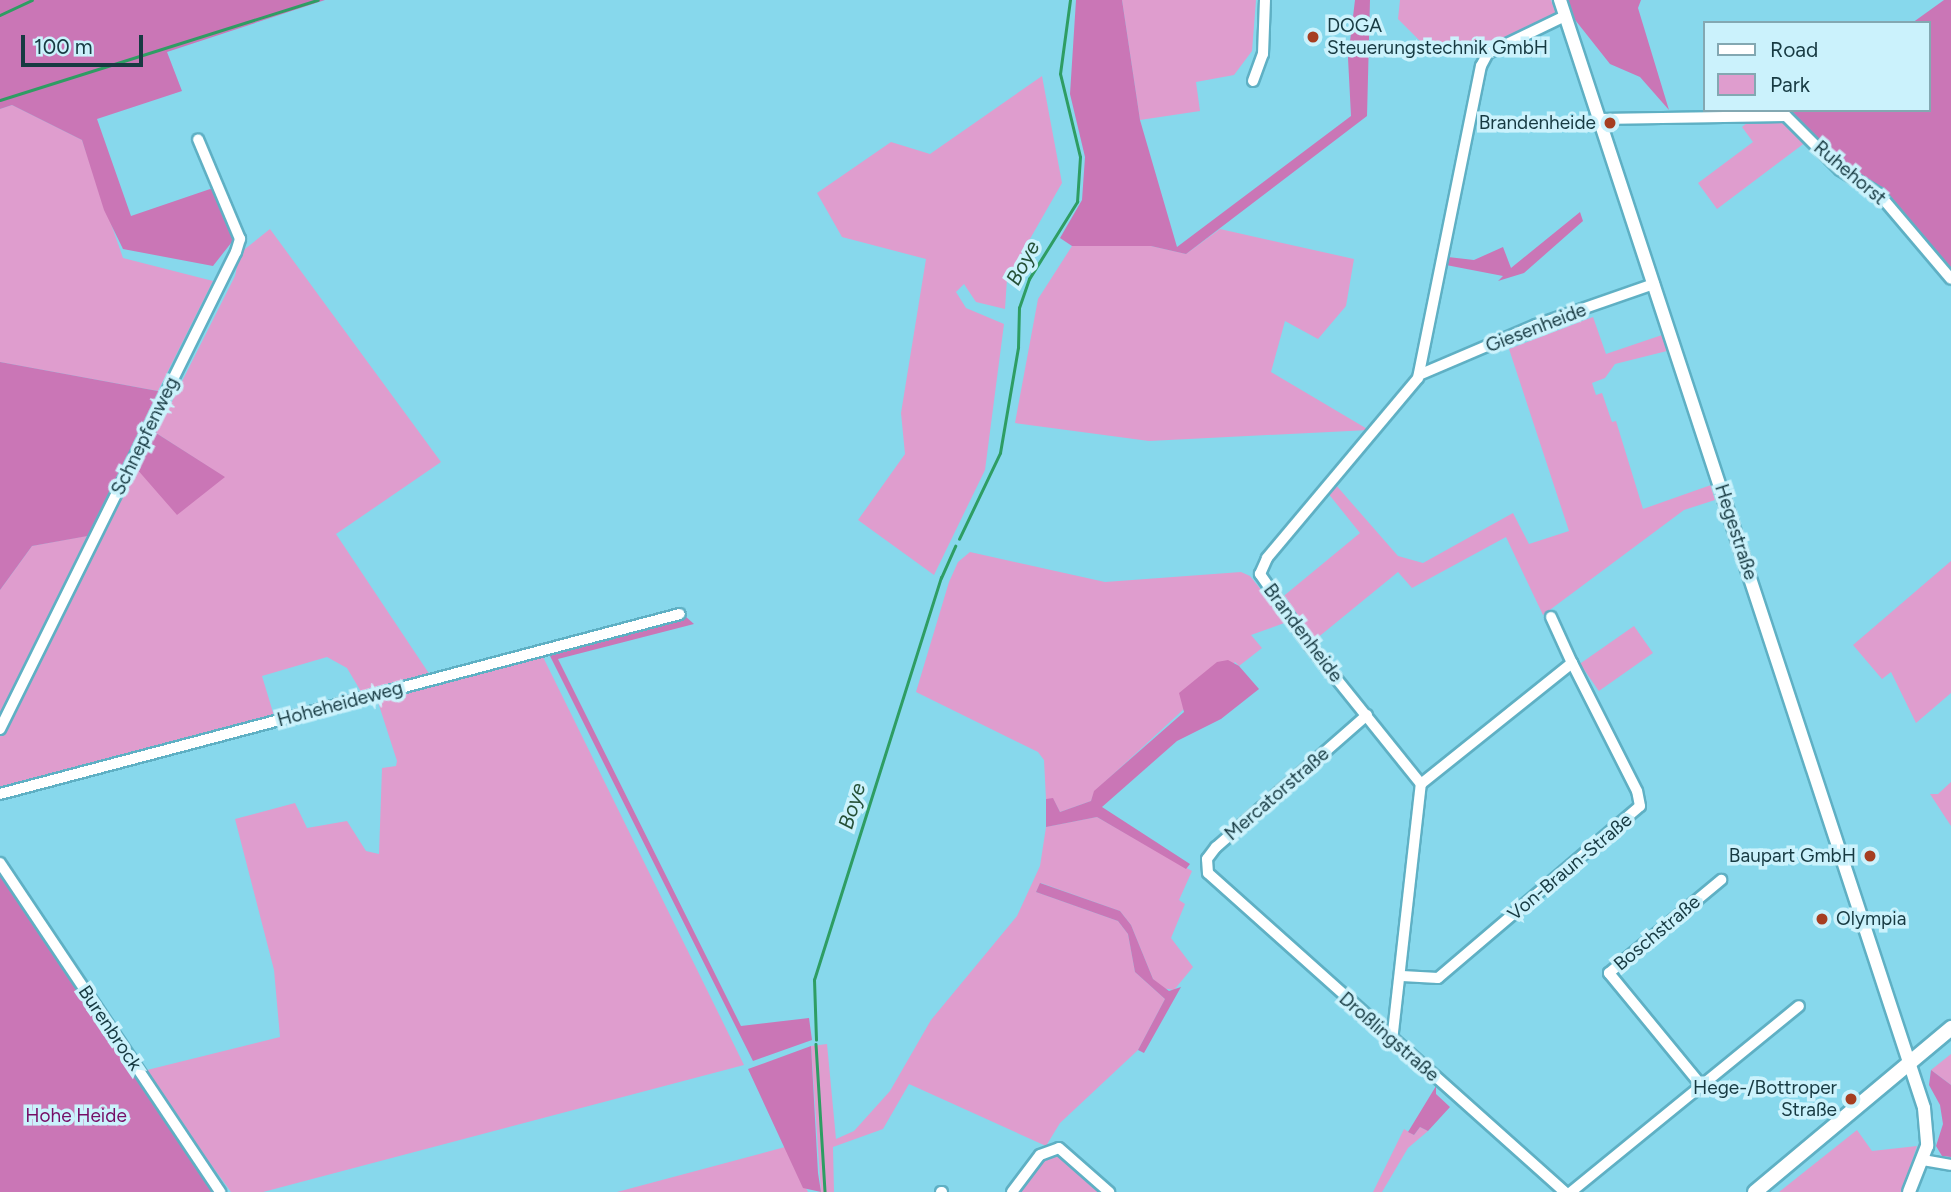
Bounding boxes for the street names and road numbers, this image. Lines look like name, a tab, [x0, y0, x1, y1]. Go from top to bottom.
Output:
street label: Ruhehorst	[1809, 136, 1891, 210]
street label: Giesenheide	[1482, 298, 1590, 358]
street label: Schnepfenweg	[107, 373, 183, 499]
street label: Hegestraße	[1710, 481, 1762, 583]
street label: Brandenheide	[1259, 579, 1347, 687]
street label: Hoheheideweg	[275, 676, 405, 732]
street label: Mercatorstraße	[1220, 743, 1334, 845]
street label: Von-Braun-Straße	[1503, 808, 1637, 926]
street label: Boschstraße	[1609, 890, 1705, 976]
street label: Burenbrock	[73, 981, 147, 1075]
street label: Droßlingstraße	[1334, 987, 1444, 1087]

